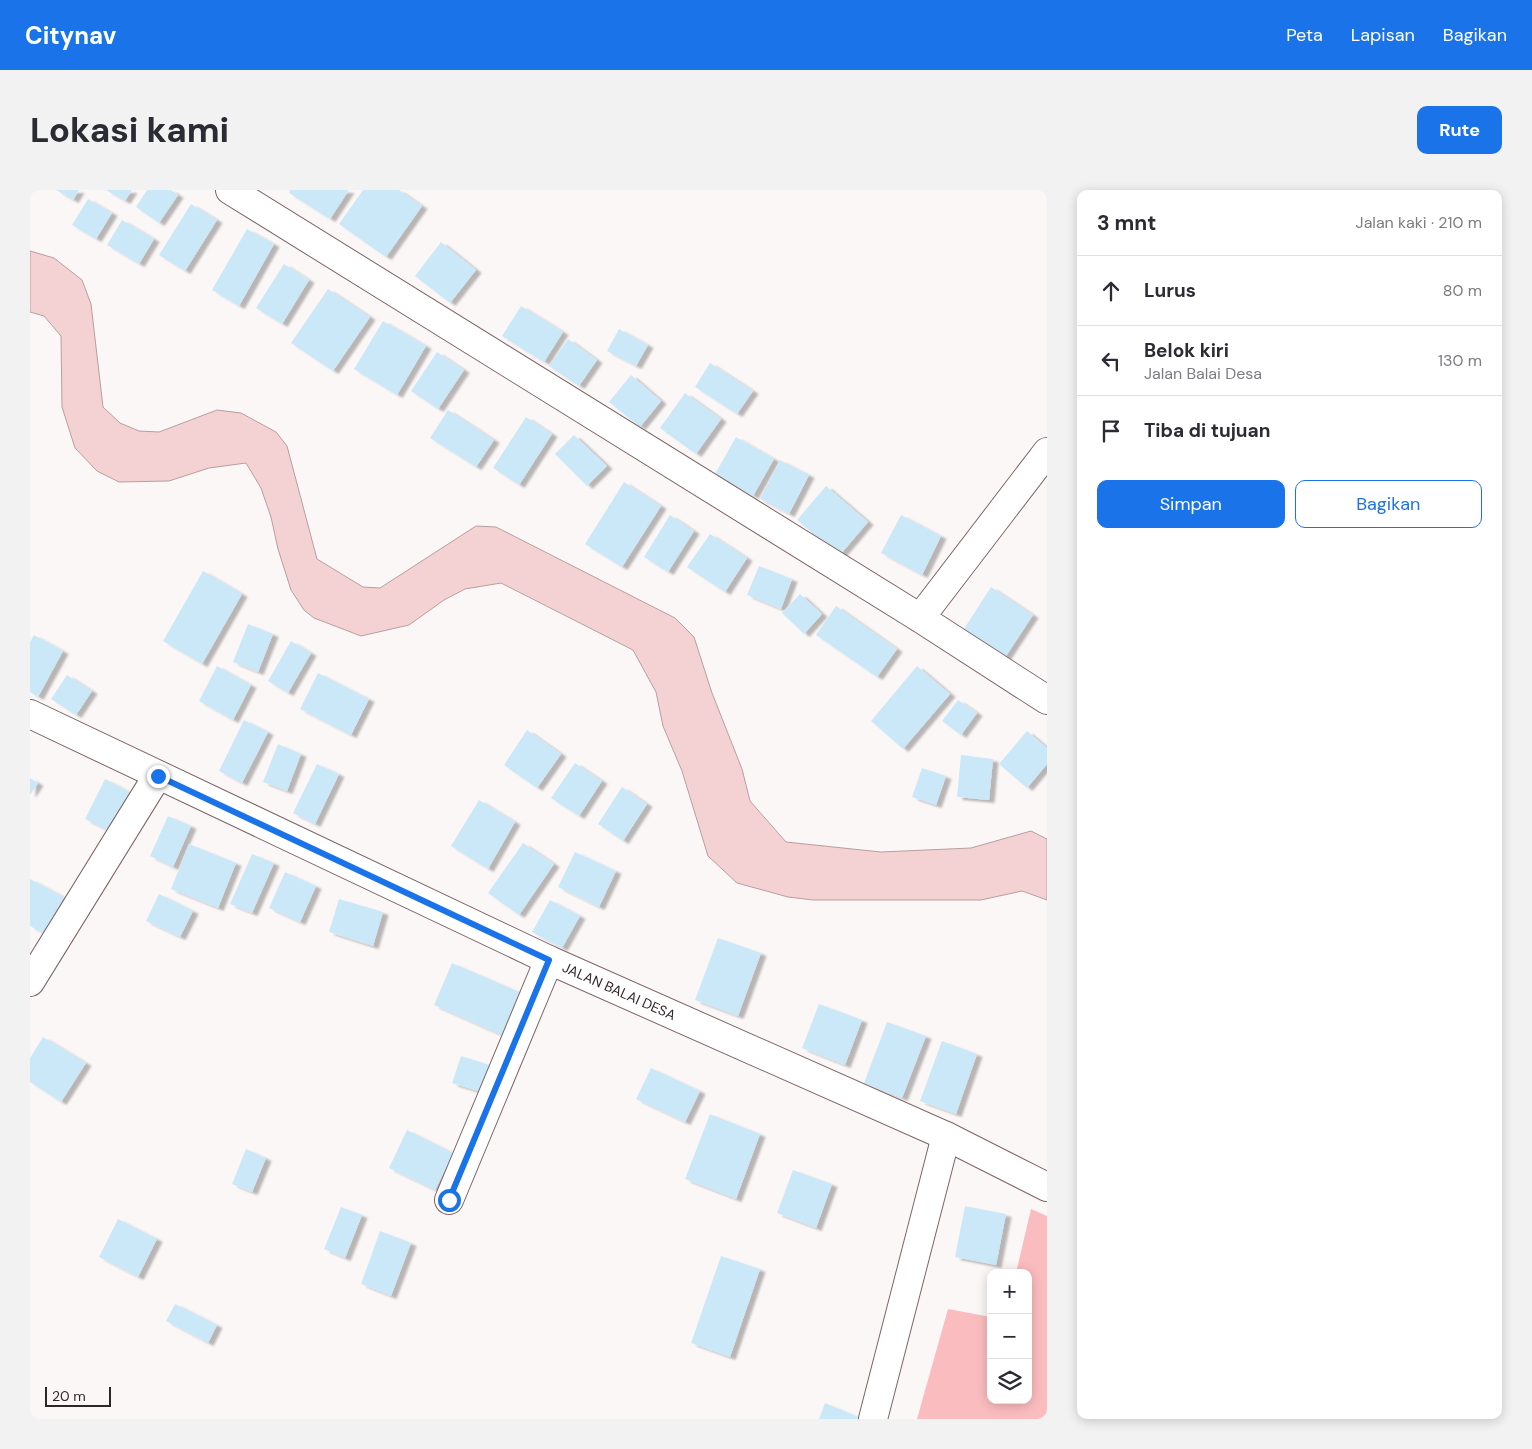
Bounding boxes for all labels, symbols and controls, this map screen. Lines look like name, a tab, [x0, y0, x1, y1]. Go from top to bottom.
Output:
text: Citynav	[25, 20, 116, 51]
text: Peta	[1286, 23, 1323, 47]
text: Lapisan	[1351, 23, 1415, 47]
text: Bagikan	[1443, 23, 1507, 47]
button: Rute	[1417, 106, 1502, 154]
text: Lokasi kami	[30, 107, 229, 153]
text: 3 mnt	[1097, 209, 1156, 237]
text: Jalan kaki · 210 m	[1356, 212, 1482, 233]
icon: ahead	[1097, 277, 1125, 305]
text: Lurus	[1144, 278, 1196, 303]
text: 80 m	[1443, 280, 1482, 301]
text: Belok kiri	[1144, 338, 1229, 363]
icon: left	[1097, 347, 1125, 375]
text: 130 m	[1438, 350, 1482, 371]
text: Jalan Balai Desa	[1144, 363, 1262, 384]
icon: arrive	[1097, 417, 1125, 445]
text: Tiba di tujuan	[1144, 418, 1270, 443]
button: Simpan	[1097, 480, 1285, 528]
button: Bagikan	[1295, 480, 1482, 528]
route end	[147, 765, 170, 788]
street label: JALAN BALAI DESA	[560, 958, 679, 1024]
route start	[438, 1189, 461, 1212]
map controls	[987, 1269, 1032, 1404]
button: +	[987, 1269, 1032, 1314]
button: −	[987, 1314, 1032, 1359]
button: layers	[987, 1359, 1032, 1404]
scale bar	[45, 1384, 111, 1407]
text: 20 m	[52, 1387, 86, 1405]

